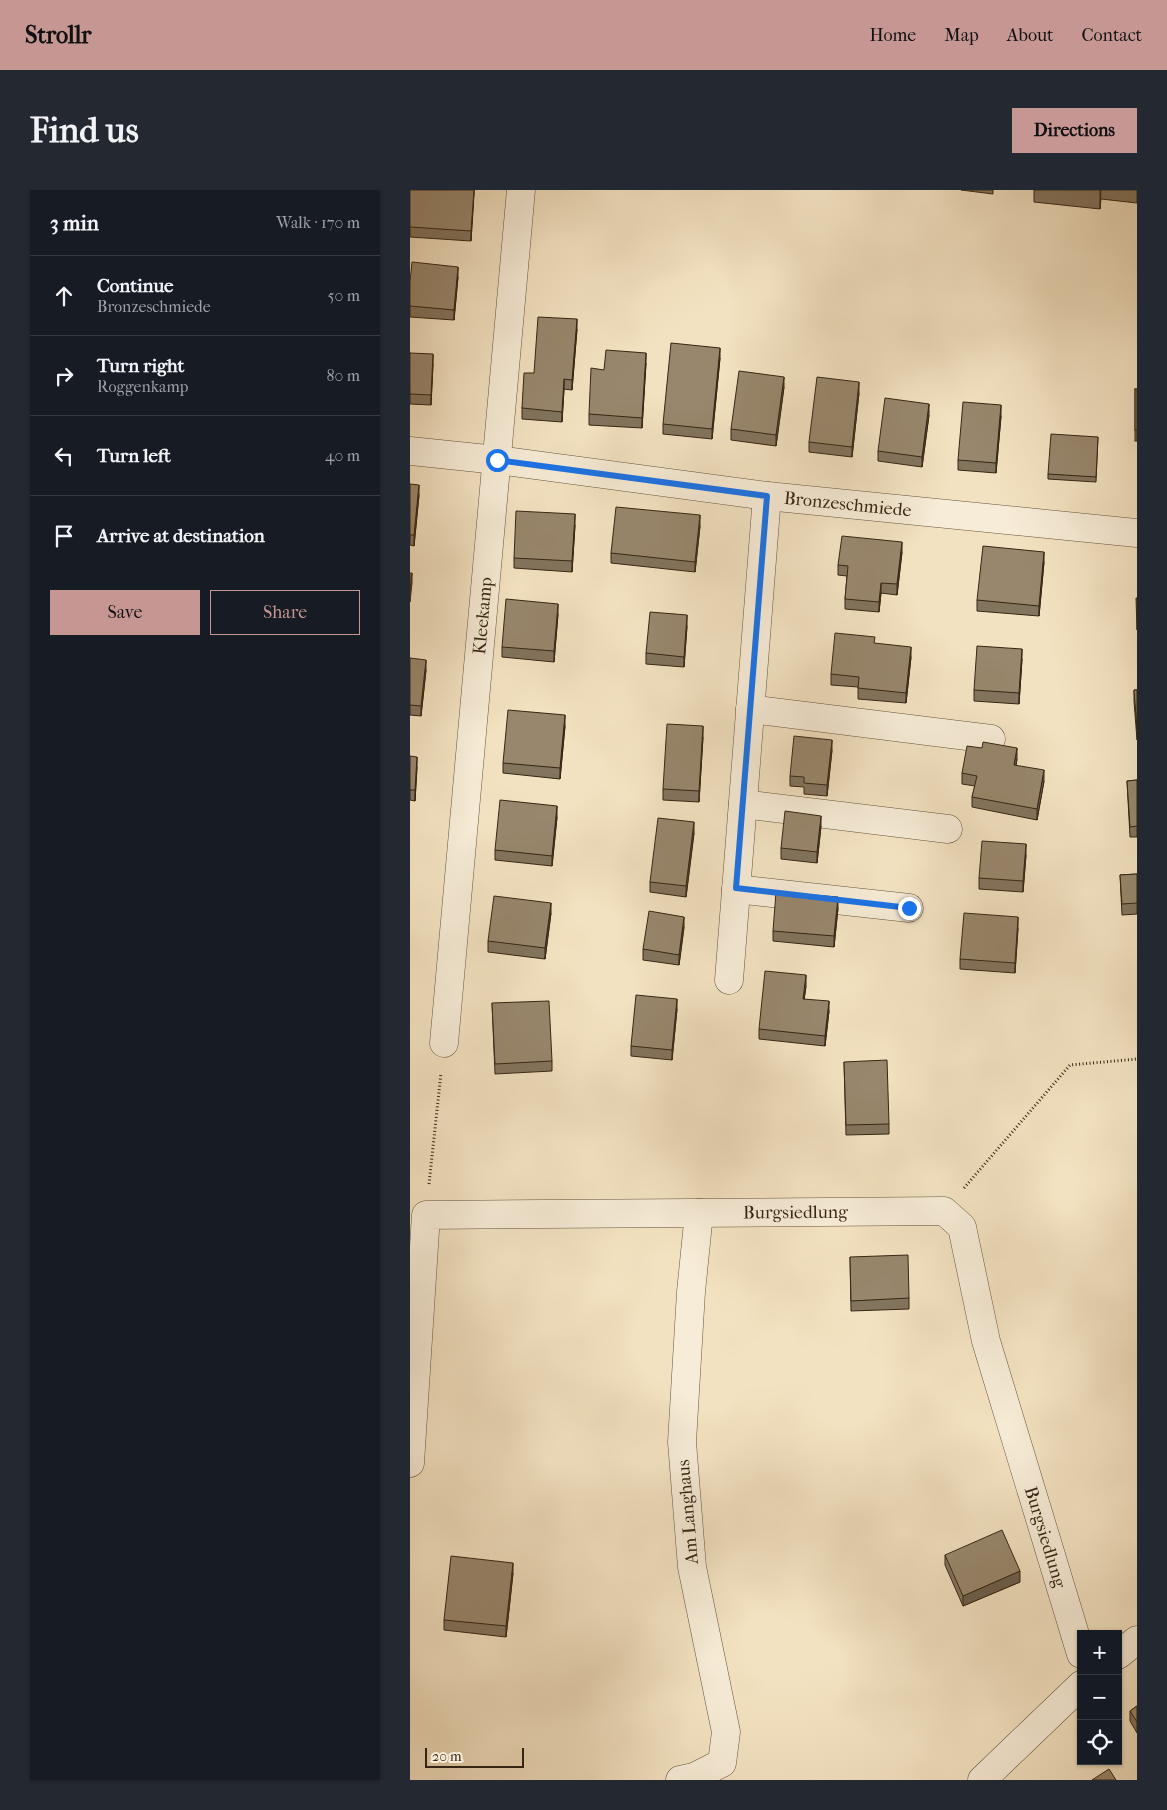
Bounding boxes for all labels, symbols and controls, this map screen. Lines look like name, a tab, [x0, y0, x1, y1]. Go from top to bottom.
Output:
text: Strollr	[25, 21, 92, 49]
text: Home	[869, 25, 916, 46]
text: Map	[944, 25, 979, 46]
text: About	[1007, 25, 1053, 46]
text: Contact	[1081, 25, 1142, 46]
button: Directions	[1012, 108, 1137, 153]
text: Find us	[30, 110, 139, 151]
text: 3 min	[50, 211, 99, 235]
text: Walk · 170 m	[276, 213, 360, 232]
text: Continue	[97, 275, 173, 297]
icon: ahead	[50, 282, 78, 310]
text: 50 m	[328, 286, 360, 305]
text: Bronzeschmiede	[97, 297, 211, 316]
text: Turn right	[97, 355, 184, 377]
icon: right	[50, 362, 78, 390]
text: 80 m	[326, 366, 360, 385]
text: Roggenkamp	[97, 377, 188, 396]
icon: left	[50, 442, 78, 470]
text: Turn left	[97, 445, 171, 467]
text: 40 m	[325, 446, 360, 465]
route start	[486, 449, 509, 472]
street label: Bronzeschmiede	[783, 487, 913, 521]
icon: arrive	[50, 522, 78, 550]
text: Arrive at destination	[97, 525, 265, 547]
street label: Kleekamp	[469, 576, 497, 656]
button: Save	[50, 590, 200, 635]
button: Share	[210, 590, 360, 635]
route end	[898, 897, 921, 920]
street label: Burgsiedlung	[743, 1201, 848, 1223]
street label: Am Langhaus	[673, 1458, 703, 1566]
street label: Burgsiedlung	[1020, 1484, 1071, 1591]
map controls	[1077, 1630, 1122, 1765]
button: +	[1077, 1630, 1122, 1675]
button: −	[1077, 1675, 1122, 1720]
button: locate	[1077, 1720, 1122, 1765]
scale bar	[425, 1745, 524, 1768]
text: 20 m	[432, 1748, 462, 1765]

